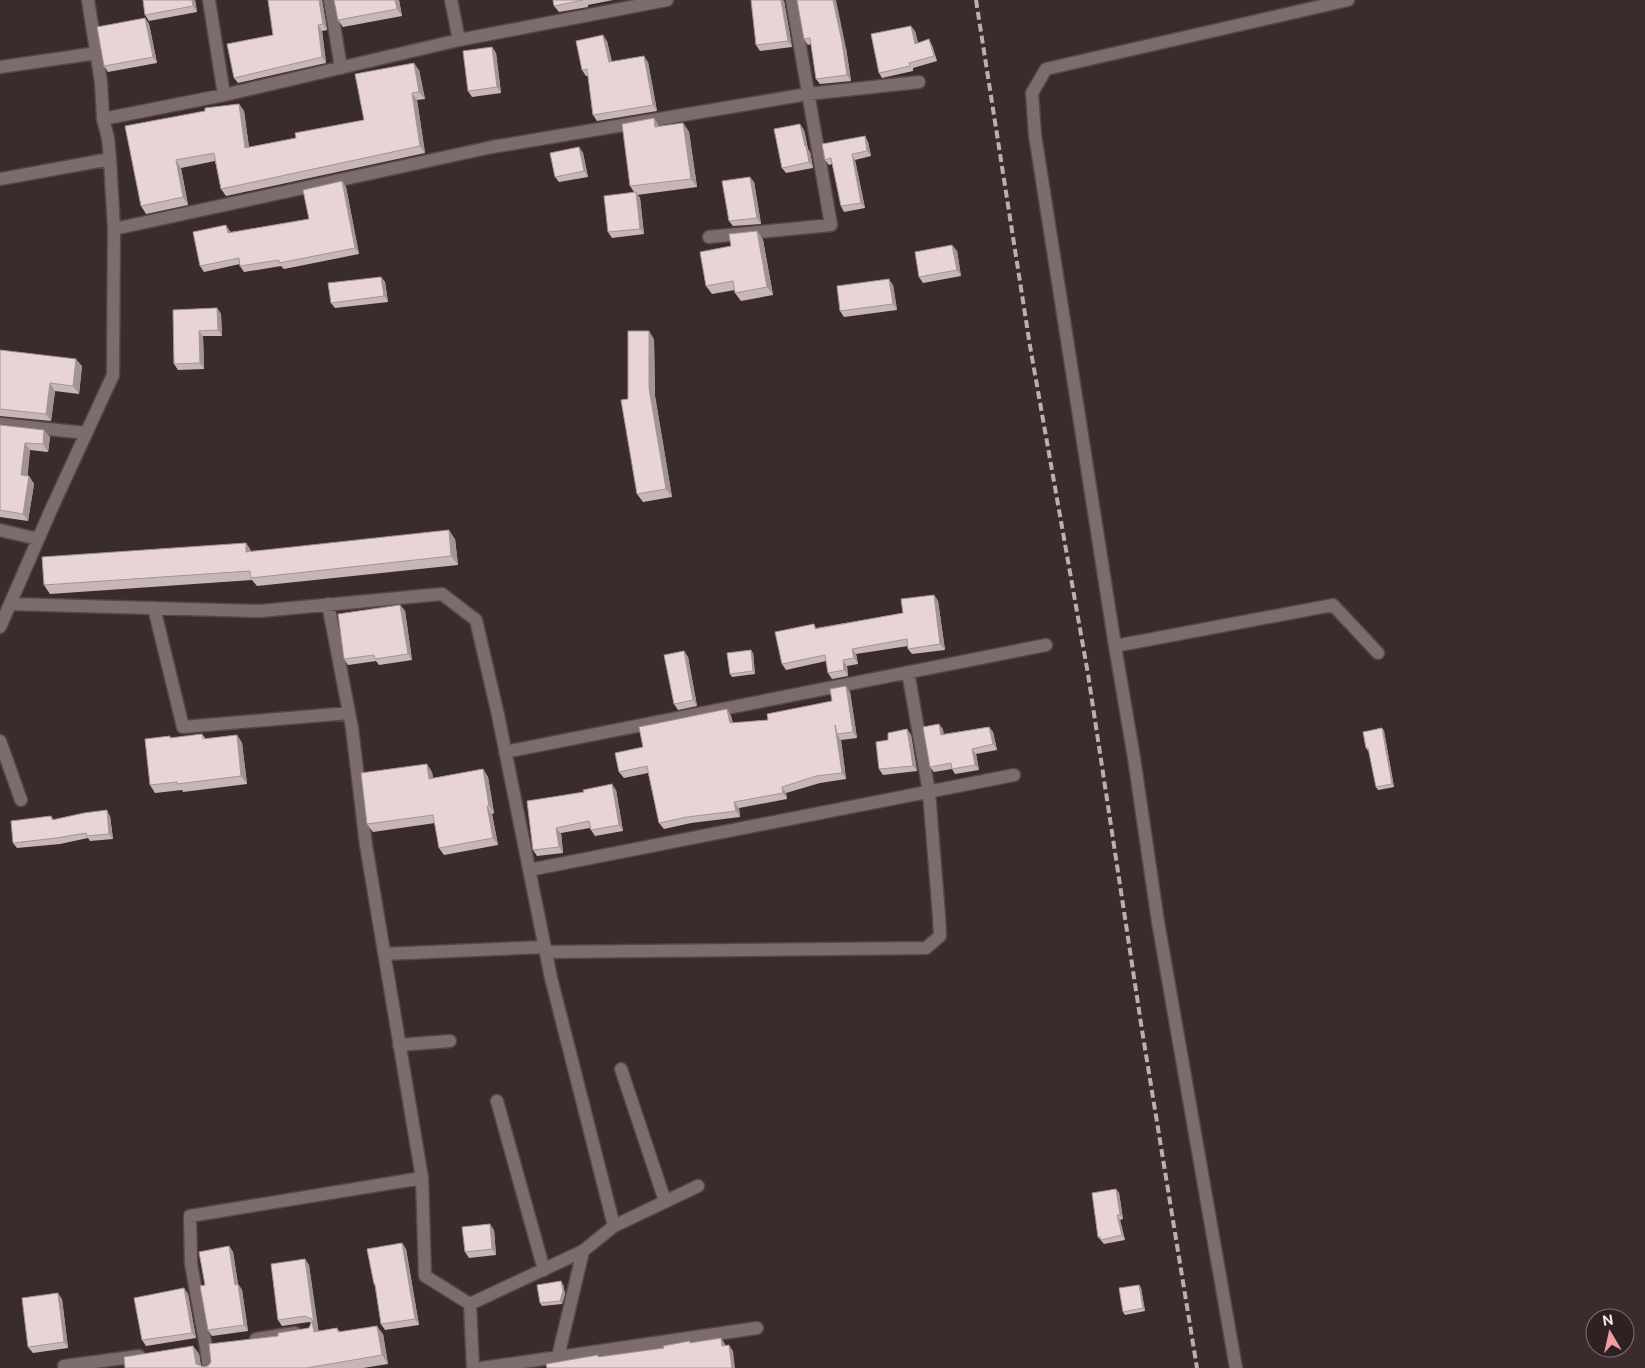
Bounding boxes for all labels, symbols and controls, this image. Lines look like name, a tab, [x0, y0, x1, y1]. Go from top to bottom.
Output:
north arrow	[1585, 1308, 1635, 1358]
text: N	[1601, 1311, 1615, 1329]

